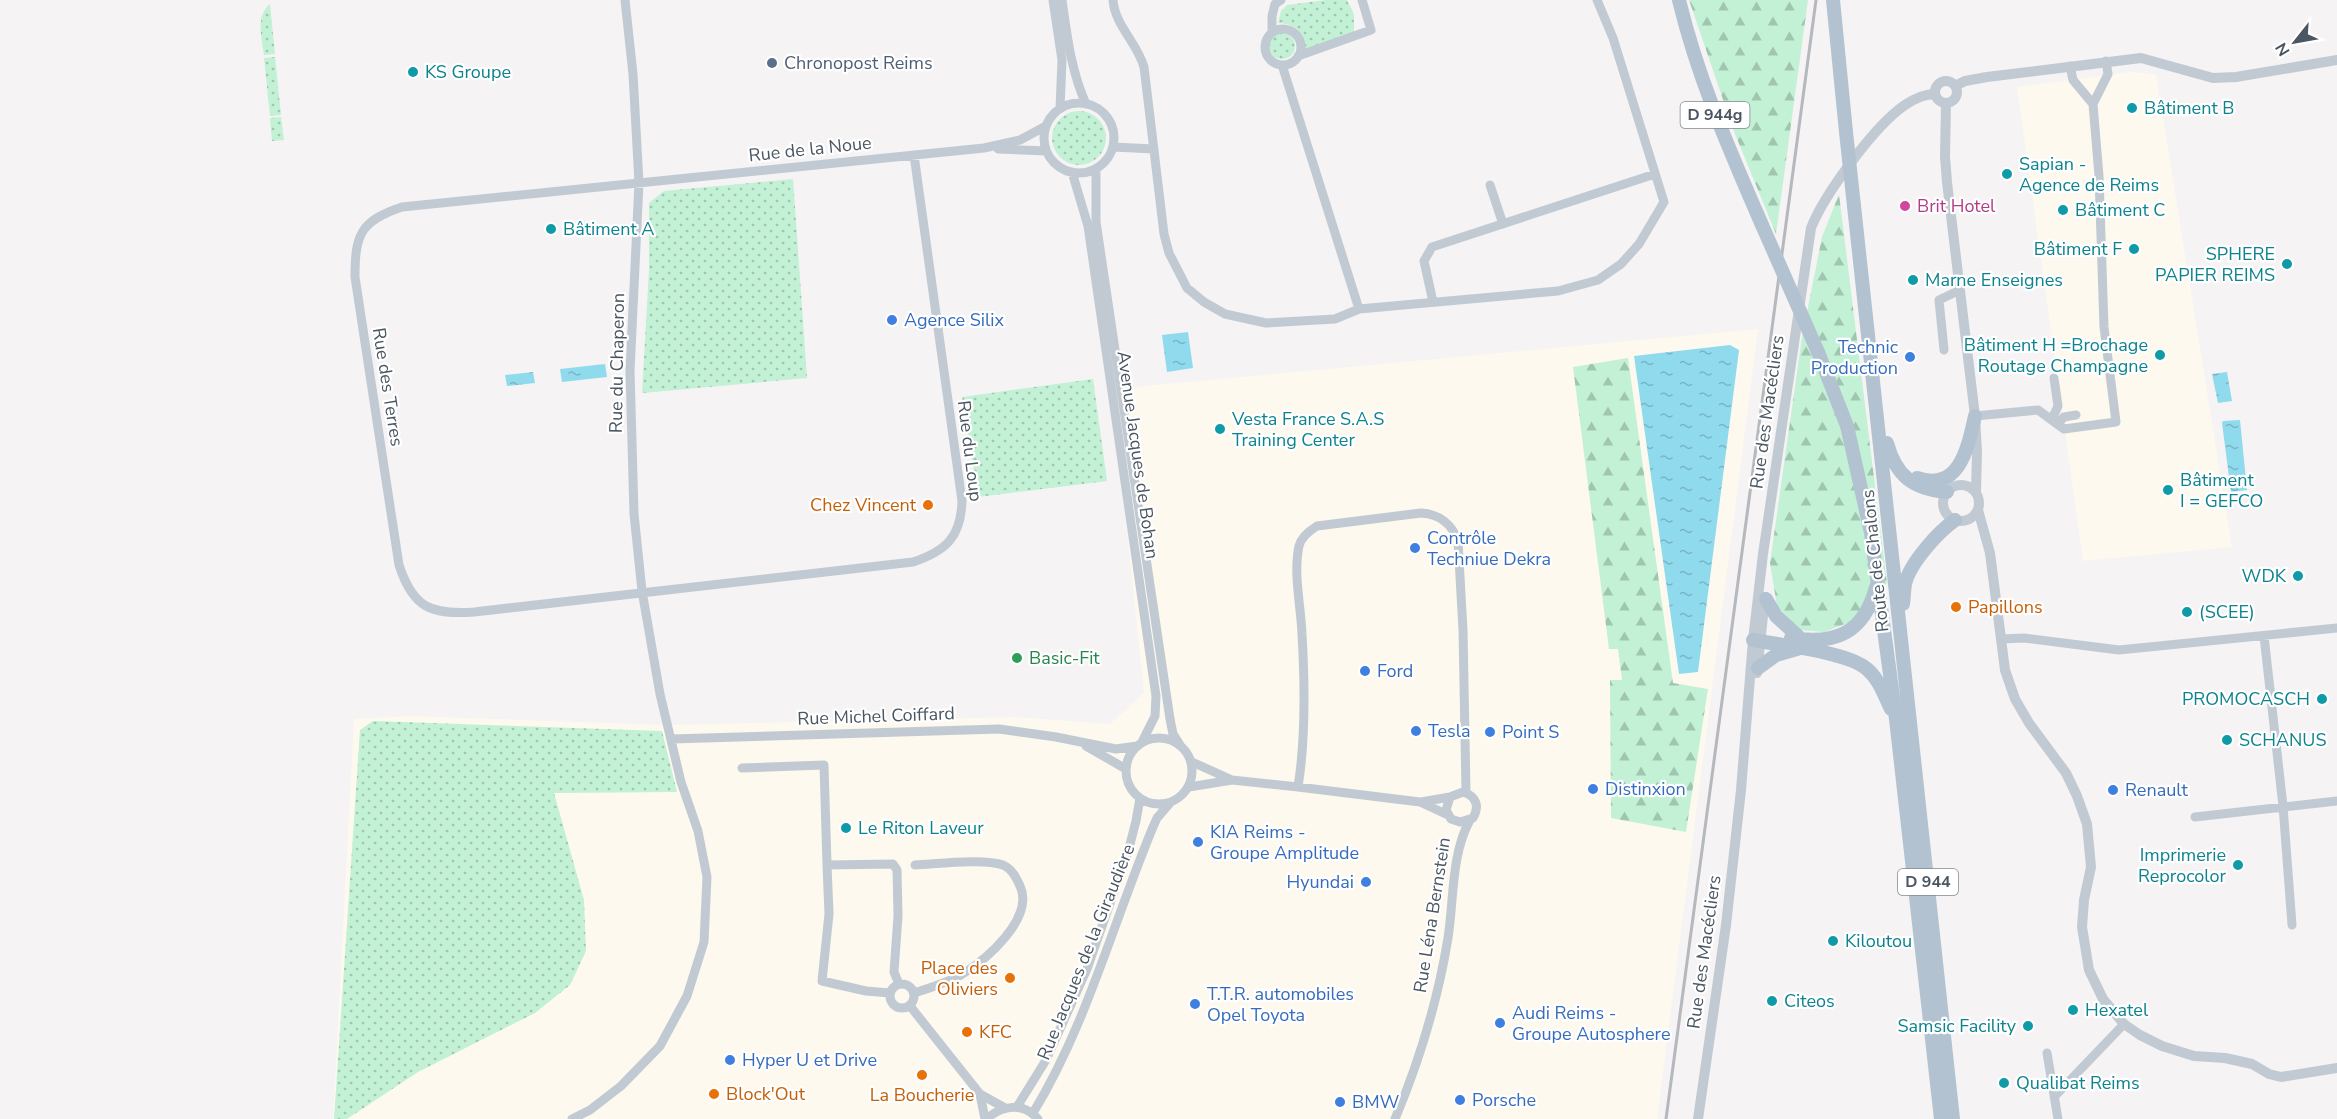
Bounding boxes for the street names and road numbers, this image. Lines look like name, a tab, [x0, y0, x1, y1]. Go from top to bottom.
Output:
road number: D 944g	[1680, 102, 1750, 128]
street label: Rue de la Noue	[747, 131, 873, 167]
street label: Rue du Chaperon	[604, 293, 630, 433]
street label: Rue des Terres	[367, 326, 409, 448]
street label: Rue des Macécliers	[1744, 334, 1790, 490]
street label: Avenue Jacques de Bohan	[1112, 349, 1164, 561]
street label: Rue du Loup	[952, 399, 988, 503]
street label: Route de Chalons	[1856, 489, 1894, 633]
street label: Rue Michel Coiffard	[797, 701, 955, 731]
street label: Rue Léna Bernstein	[1408, 836, 1456, 994]
street label: Rue Jacques de la Giraudière	[1032, 840, 1140, 1064]
road number: D 944	[1898, 869, 1958, 895]
street label: Rue des Macécliers	[1681, 874, 1727, 1030]

